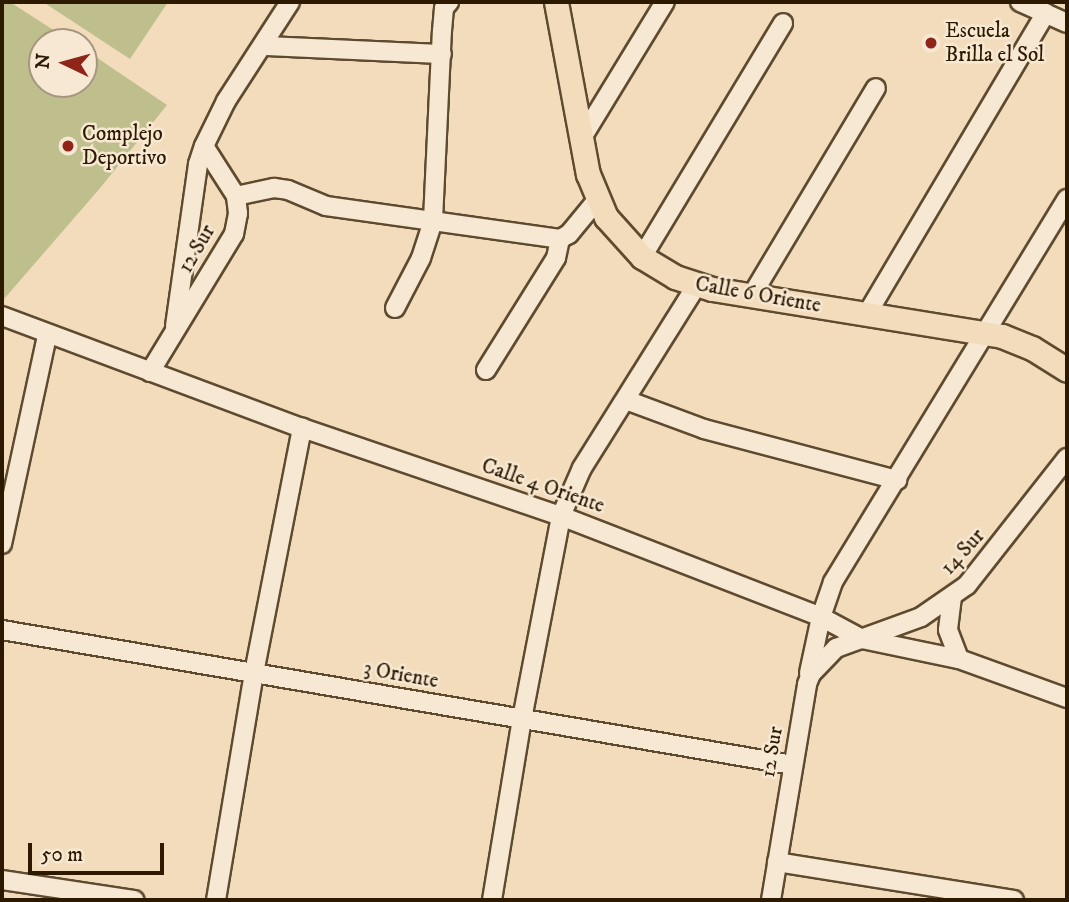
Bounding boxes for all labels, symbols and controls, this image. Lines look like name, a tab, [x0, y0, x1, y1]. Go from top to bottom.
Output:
place label: Escuela Brilla el Sol	[945, 18, 1044, 68]
north arrow	[28, 28, 98, 98]
marker: Escuela Brilla el Sol	[923, 35, 939, 51]
text: N	[31, 53, 56, 70]
place label: Complejo Deportivo	[82, 121, 166, 171]
marker: Complejo Deportivo	[60, 138, 76, 154]
street label: 12 Sur	[173, 220, 221, 278]
street label: Calle 6 Oriente	[693, 272, 823, 318]
street label: Calle 4 Oriente	[478, 453, 608, 519]
street label: 14 Sur	[936, 524, 990, 580]
street label: 3 Oriente	[362, 656, 440, 694]
street label: 12 Sur	[756, 725, 788, 779]
scale bar	[32, 828, 168, 872]
text: 50 m	[41, 842, 83, 868]

